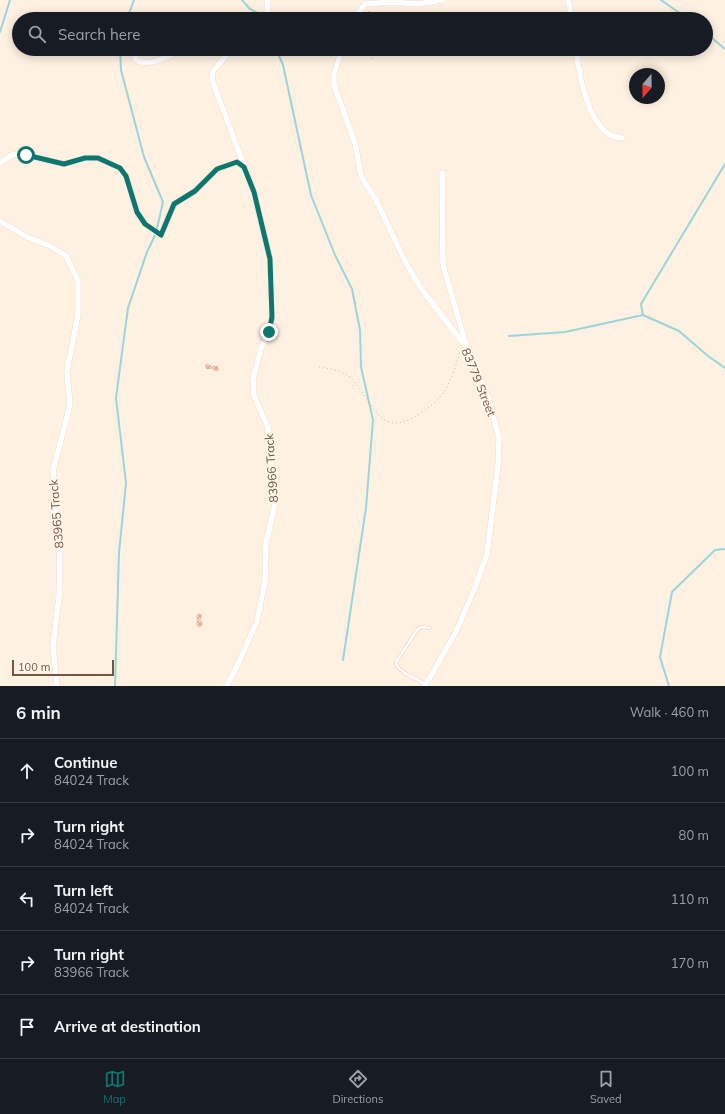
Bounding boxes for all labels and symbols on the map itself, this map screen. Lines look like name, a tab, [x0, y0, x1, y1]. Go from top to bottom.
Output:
north arrow	[629, 68, 665, 104]
route start	[17, 146, 35, 164]
route end	[260, 323, 278, 341]
street label: 83779 Street	[458, 346, 500, 418]
street label: 83966 Track	[261, 432, 281, 503]
street label: 83965 Track	[45, 478, 66, 549]
scale bar	[12, 658, 114, 677]

